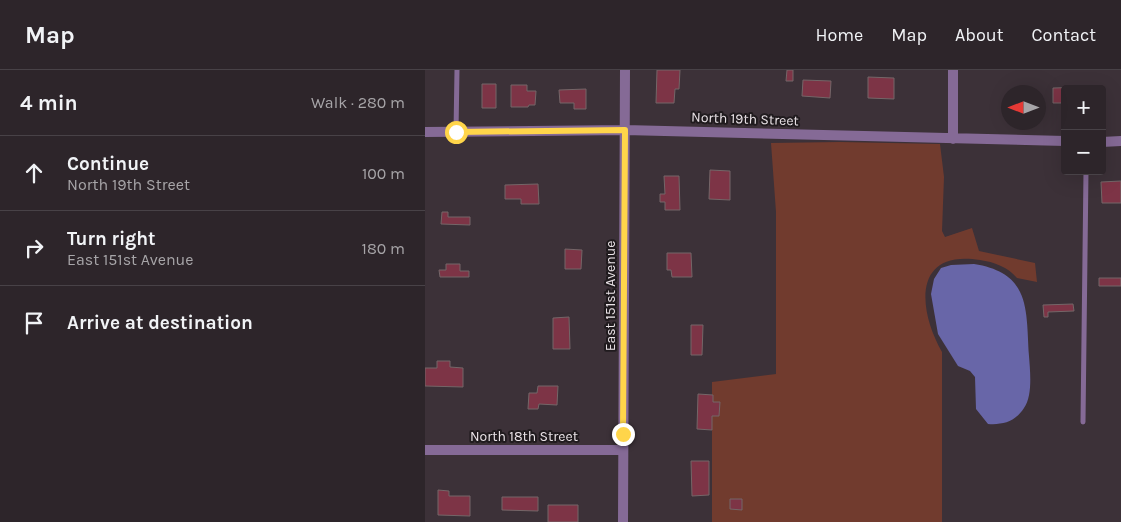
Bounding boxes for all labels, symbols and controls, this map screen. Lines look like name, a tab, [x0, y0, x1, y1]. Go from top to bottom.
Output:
text: Map	[25, 21, 75, 49]
text: Home	[815, 24, 863, 46]
text: Map	[891, 24, 927, 46]
text: About	[955, 24, 1004, 46]
text: Contact	[1032, 24, 1096, 46]
north arrow	[1001, 85, 1046, 130]
map controls	[1061, 85, 1106, 175]
button: +	[1061, 85, 1106, 130]
text: 4 min	[20, 91, 78, 115]
text: Walk · 280 m	[311, 93, 405, 112]
street label: North 19th Street	[691, 109, 799, 129]
route start	[445, 121, 468, 144]
button: −	[1061, 130, 1106, 175]
text: Continue	[67, 153, 149, 175]
icon: ahead	[20, 159, 48, 187]
text: 100 m	[362, 164, 405, 183]
text: North 19th Street	[67, 175, 190, 194]
text: Turn right	[67, 228, 156, 250]
icon: right	[20, 234, 48, 262]
text: 180 m	[362, 239, 405, 258]
street label: East 151st Avenue	[602, 241, 619, 351]
text: East 151st Avenue	[67, 250, 194, 269]
icon: arrive	[20, 309, 48, 337]
text: Arrive at destination	[67, 312, 253, 334]
route end	[612, 423, 635, 446]
street label: North 18th Street	[470, 428, 578, 445]

